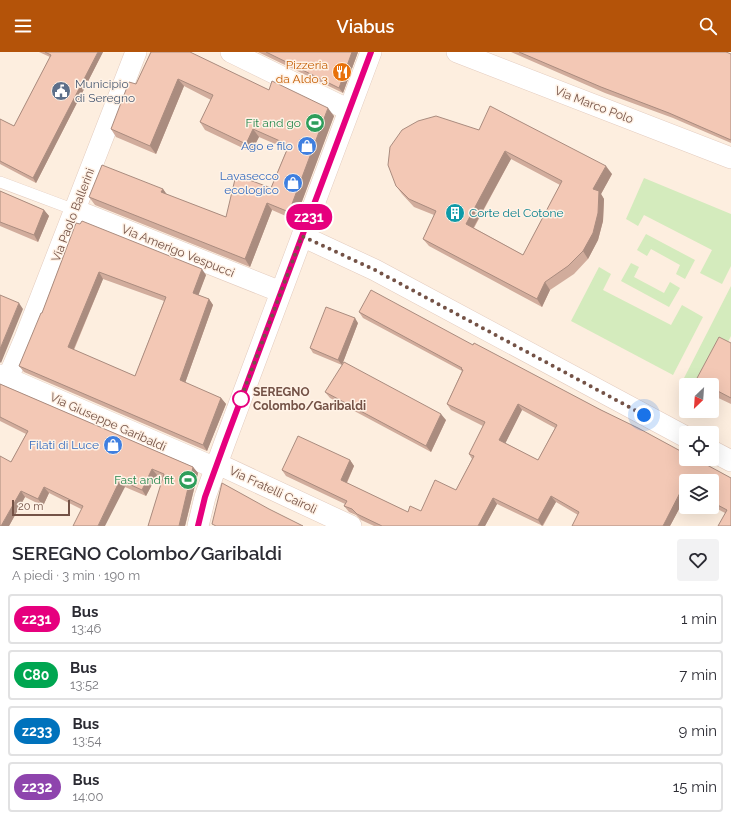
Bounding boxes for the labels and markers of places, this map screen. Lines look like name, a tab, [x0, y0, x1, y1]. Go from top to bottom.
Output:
place label: Pizzeria da Aldo 3	[276, 58, 328, 86]
restaurant icon: Pizzeria da Aldo 3	[331, 61, 353, 83]
place label: Municipio di Seregno	[75, 77, 135, 105]
public building icon: Municipio di Seregno	[50, 80, 72, 102]
sports icon: Fit and go	[304, 112, 326, 134]
place label: Fit and go	[246, 116, 301, 130]
shop icon: Ago e filo	[296, 135, 318, 157]
place label: Ago e filo	[241, 139, 293, 153]
place label: Lavasecco ecologico	[220, 169, 279, 197]
shop icon: Lavasecco ecologico	[282, 172, 304, 194]
building icon: Corte del Cotone	[444, 202, 466, 224]
place label: Corte del Cotone	[469, 206, 563, 220]
place label: SEREGNO Colombo/Garibaldi	[253, 385, 366, 413]
marker: SEREGNO Colombo/Garibaldi	[232, 390, 250, 408]
shop icon: Filati di Luce	[102, 434, 124, 456]
place label: Filati di Luce	[29, 438, 99, 452]
sports icon: Fast and fit	[177, 469, 199, 491]
place label: Fast and fit	[114, 473, 174, 487]

